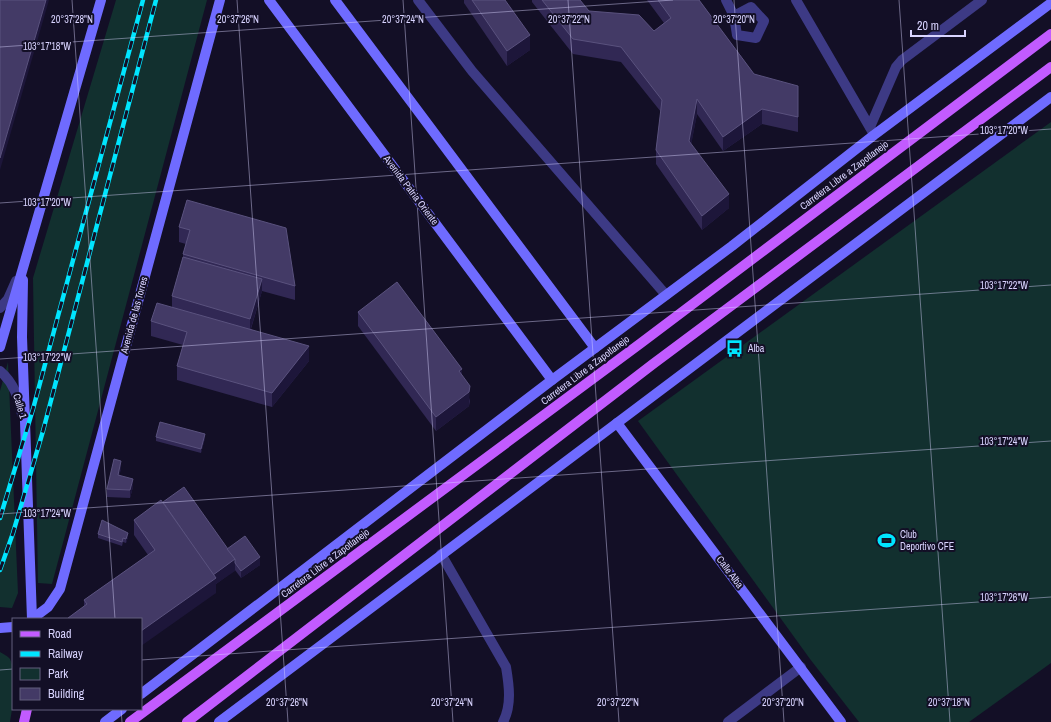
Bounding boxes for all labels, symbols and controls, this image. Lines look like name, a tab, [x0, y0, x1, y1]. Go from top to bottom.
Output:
scale bar	[911, 12, 965, 38]
text: 20°37'28"N	[51, 13, 93, 26]
text: 20°37'26"N	[217, 13, 259, 26]
text: 20°37'24"N	[382, 13, 424, 26]
text: 20°37'22"N	[548, 13, 590, 26]
text: 20°37'20"N	[713, 13, 755, 26]
text: 20 m	[917, 18, 939, 34]
text: 103°17'18"W	[23, 40, 71, 53]
text: 103°17'20"W	[980, 124, 1028, 137]
street label: Carretera Libre a Zapotlanejo	[797, 137, 891, 213]
street label: Avenida Patria Oriente	[380, 152, 442, 228]
text: 103°17'20"W	[23, 196, 71, 209]
street label: Avenida de las Torres	[117, 275, 151, 356]
text: 103°17'22"W	[980, 279, 1028, 292]
street label: Carretera Libre a Zapotlanejo	[538, 332, 632, 408]
bus stop icon: Alba	[725, 338, 745, 358]
place label: Alba	[747, 342, 765, 355]
text: 103°17'22"W	[23, 351, 71, 364]
street label: Calle 1	[10, 392, 30, 420]
text: 103°17'24"W	[980, 435, 1028, 448]
text: 103°17'24"W	[23, 507, 71, 520]
street label: Carretera Libre a Zapotlanejo	[278, 525, 372, 601]
place label: Club Deportivo CFE	[900, 528, 954, 553]
sports icon: Club Deportivo CFE	[877, 530, 897, 550]
street label: Calle Alba	[714, 553, 747, 591]
text: 103°17'26"W	[980, 591, 1028, 604]
legend	[12, 618, 142, 710]
text: Road	[48, 626, 72, 642]
text: Railway	[48, 646, 83, 662]
text: Park	[48, 666, 68, 682]
text: Building	[48, 686, 85, 702]
text: 20°37'26"N	[266, 696, 308, 709]
text: 20°37'24"N	[431, 696, 473, 709]
text: 20°37'22"N	[597, 696, 639, 709]
text: 20°37'20"N	[762, 696, 804, 709]
text: 20°37'18"N	[928, 696, 970, 709]

